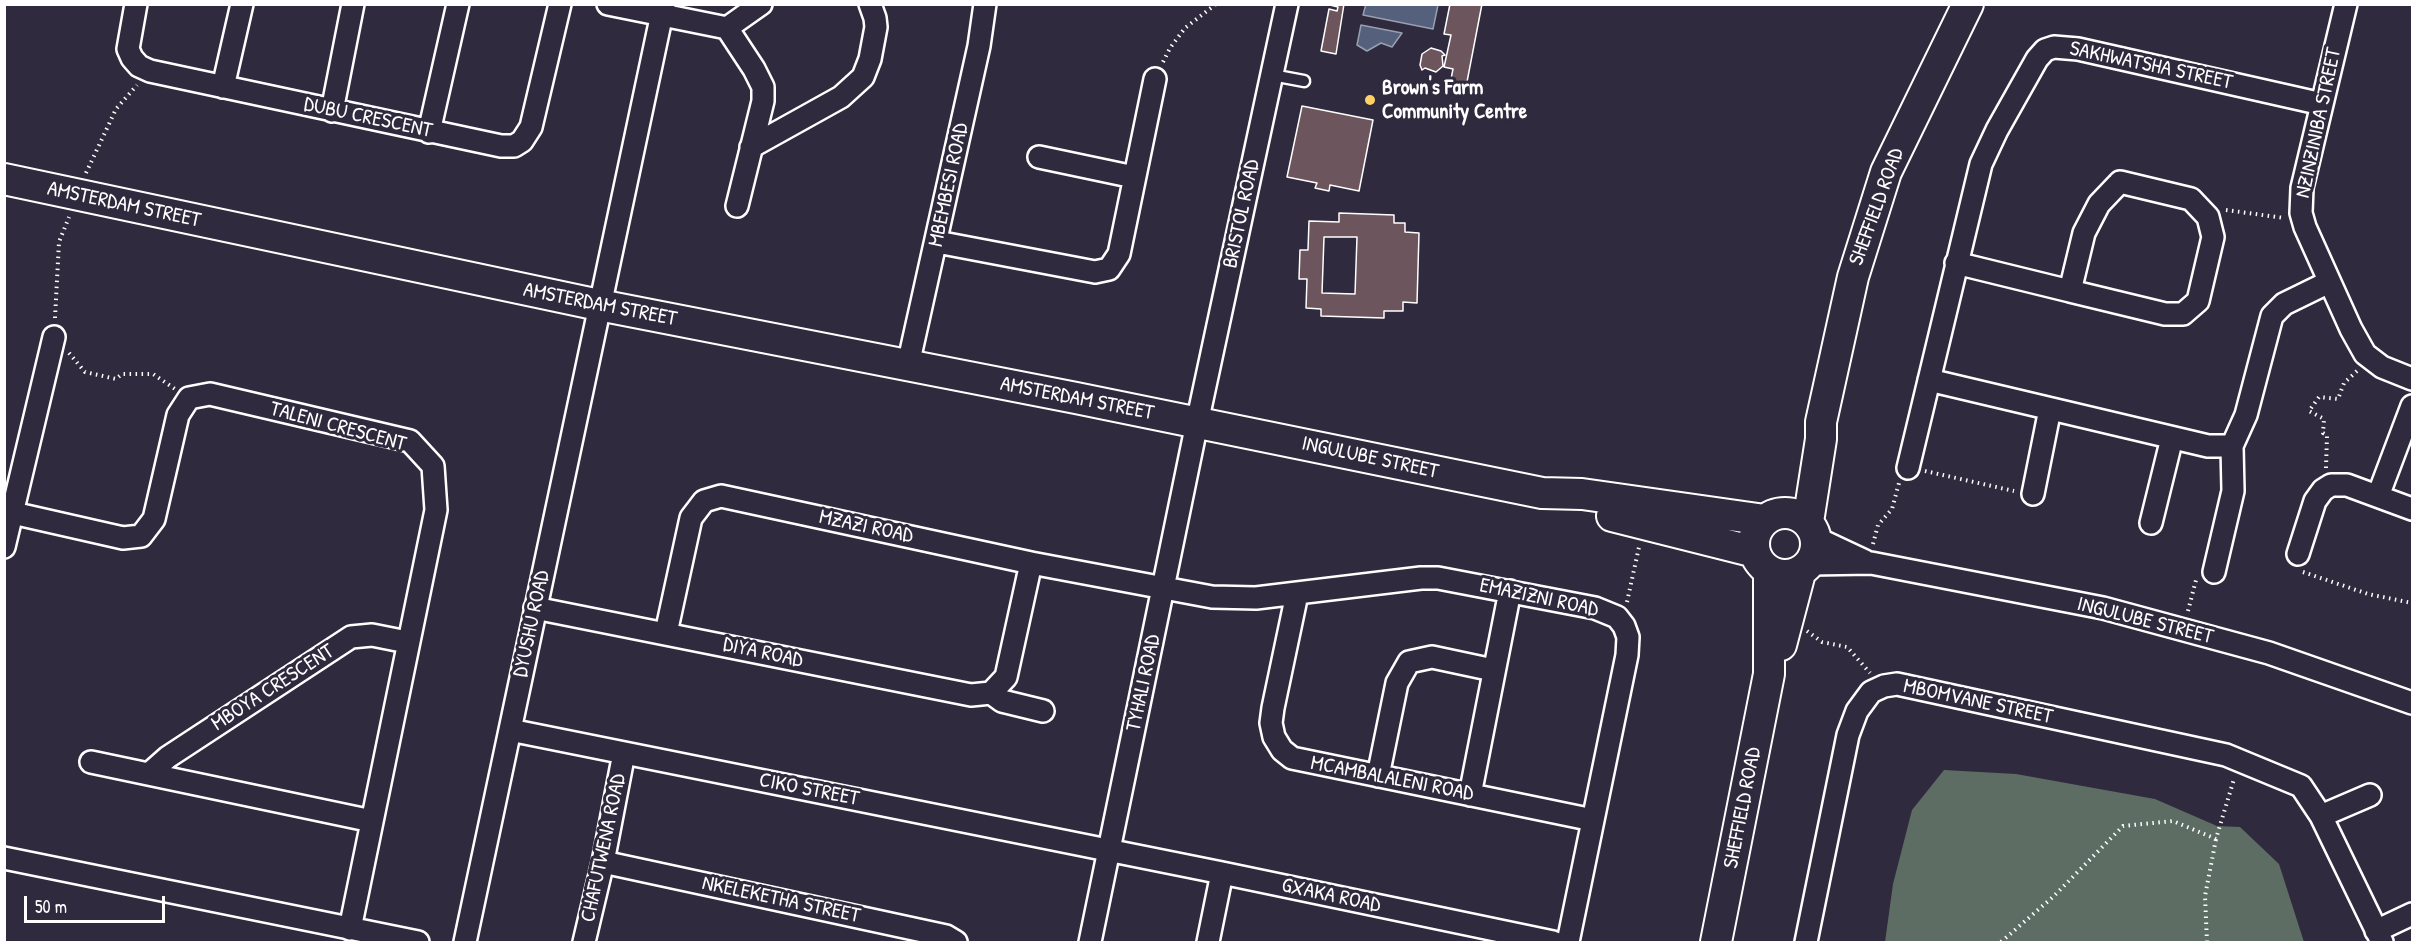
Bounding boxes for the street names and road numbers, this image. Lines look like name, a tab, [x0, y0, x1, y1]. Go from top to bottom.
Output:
street label: SAKHWATSHA STREET	[2067, 36, 2235, 96]
street label: NZINZINIBA STREET	[2291, 46, 2347, 200]
street label: DUBU CRESCENT	[302, 92, 434, 144]
street label: MBEMBESI ROAD	[924, 121, 974, 249]
street label: SHEFFIELD ROAD	[1844, 145, 1910, 269]
street label: BRISTOL ROAD	[1218, 157, 1266, 271]
street label: AMSTERDAM STREET	[45, 176, 203, 234]
street label: AMSTERDAM STREET	[521, 278, 679, 332]
street label: AMSTERDAM STREET	[998, 372, 1156, 426]
street label: TALENI CRESCENT	[267, 397, 409, 457]
street label: INGULUBE STREET	[1299, 431, 1441, 485]
street label: MZAZI ROAD	[817, 505, 915, 549]
street label: DYUSHU ROAD	[508, 569, 556, 679]
street label: EMAZIZNI ROAD	[1477, 573, 1601, 623]
street label: INGULUBE STREET	[2074, 592, 2216, 650]
street label: DIYA ROAD	[721, 632, 805, 674]
street label: TYHALI ROAD	[1121, 632, 1167, 734]
street label: MBOYA CRESCENT	[207, 639, 339, 737]
street label: MBOMVANE STREET	[1901, 674, 2055, 730]
street label: SHEFFIELD ROAD	[1719, 745, 1767, 871]
street label: MCAMBALALENI ROAD	[1309, 751, 1475, 807]
street label: CIKO STREET	[757, 768, 861, 812]
street label: CHAFUTWENA ROAD	[576, 772, 632, 924]
street label: NKELEKETHA STREET	[700, 871, 862, 929]
street label: GXAKA ROAD	[1279, 873, 1383, 919]

